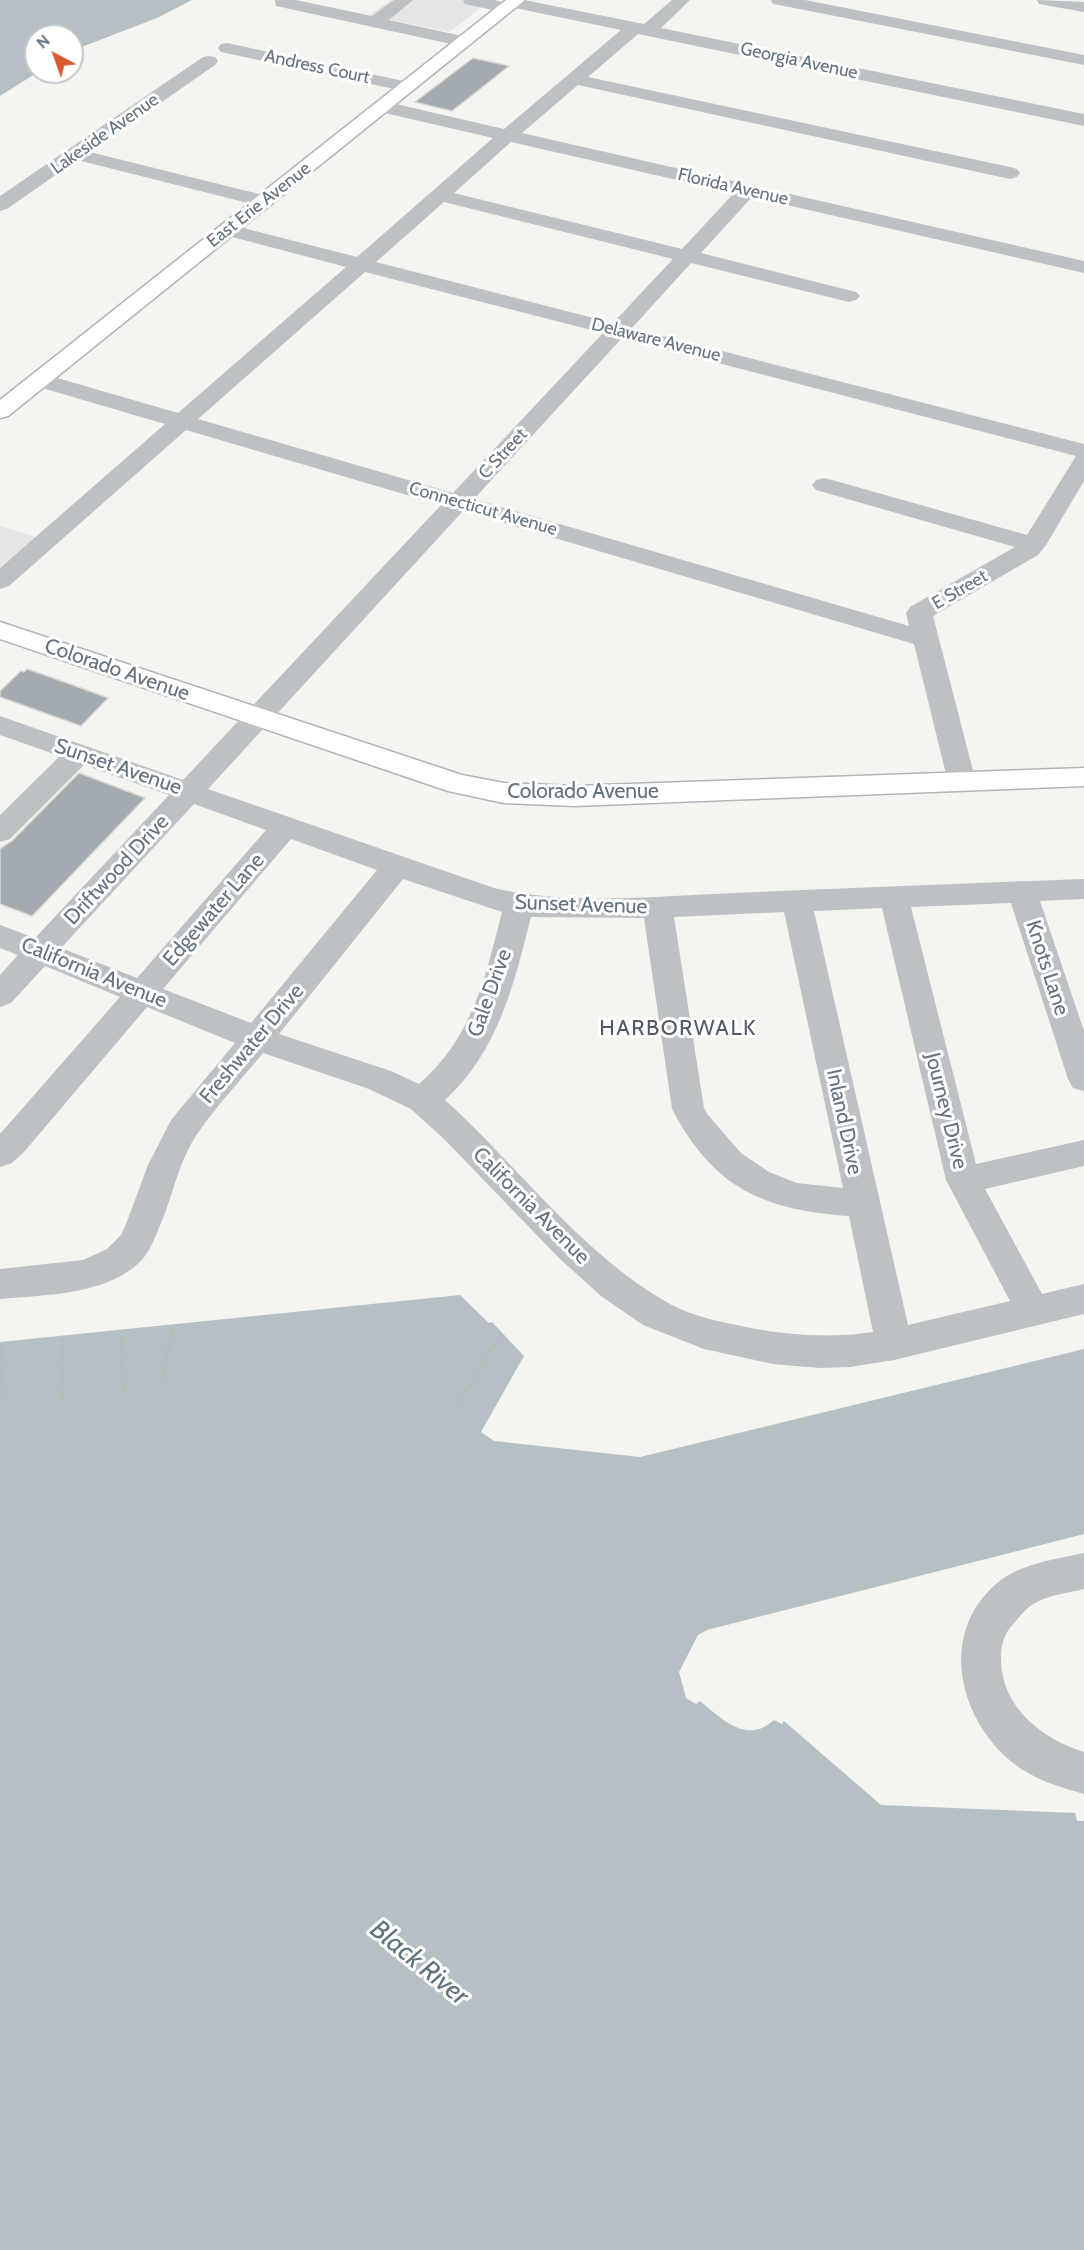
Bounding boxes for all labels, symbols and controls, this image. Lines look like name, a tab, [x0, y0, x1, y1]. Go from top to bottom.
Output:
north arrow	[24, 24, 84, 84]
text: N	[33, 31, 54, 52]
street label: Georgia Avenue	[738, 38, 860, 84]
street label: Andress Court	[263, 45, 371, 89]
street label: Lakeside Avenue	[47, 89, 163, 179]
street label: East Erie Avenue	[203, 158, 315, 252]
street label: Florida Avenue	[676, 164, 790, 210]
street label: Delaware Avenue	[589, 314, 723, 366]
street label: C Street	[474, 424, 532, 484]
street label: Connecticut Avenue	[407, 478, 559, 540]
street label: E Street	[928, 566, 992, 614]
street label: Colorado Avenue	[41, 633, 193, 707]
street label: Sunset Avenue	[51, 733, 185, 801]
street label: Colorado Avenue	[507, 779, 659, 805]
street label: Driftwood Drive	[59, 810, 175, 930]
street label: Edgewater Lane	[158, 848, 270, 972]
street label: Sunset Avenue	[514, 890, 648, 920]
street label: Knots Lane	[1020, 917, 1074, 1019]
street label: California Avenue	[17, 932, 171, 1014]
street label: Gale Drive	[462, 946, 518, 1040]
street label: Freshwater Drive	[195, 979, 309, 1109]
district label: HARBORWALK	[599, 1016, 757, 1042]
street label: Journey Drive	[919, 1050, 973, 1172]
street label: Inland Drive	[821, 1067, 867, 1177]
street label: California Avenue	[467, 1142, 595, 1270]
water label: Black River	[363, 1913, 475, 2013]

